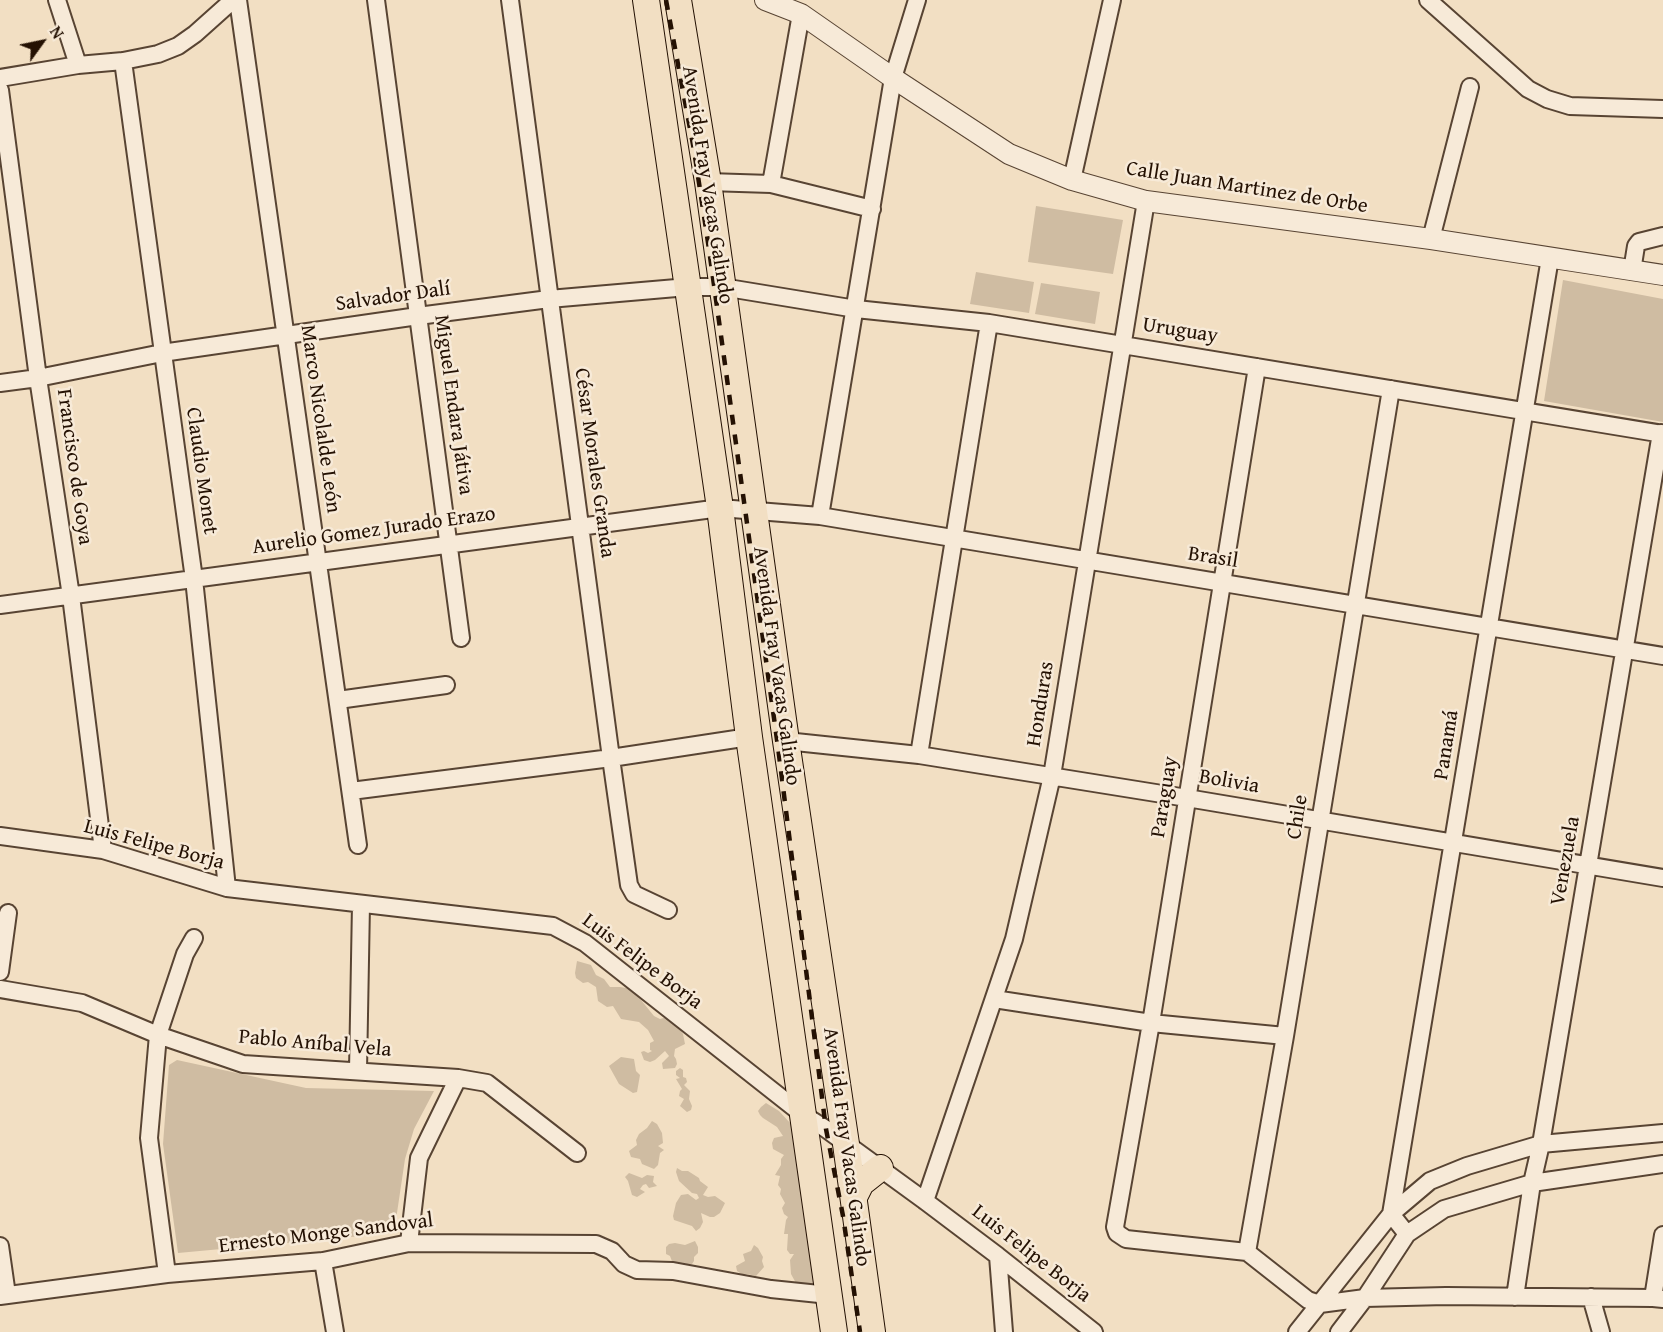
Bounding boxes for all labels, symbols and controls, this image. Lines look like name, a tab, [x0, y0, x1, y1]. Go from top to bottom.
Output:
north arrow	[12, 12, 72, 72]
text: N	[44, 21, 70, 43]
street label: Avenida Fray Vacas Galindo	[676, 64, 738, 306]
street label: Calle Juan Martinez de Orbe	[1124, 156, 1370, 220]
street label: Salvador Dalí	[334, 276, 452, 318]
street label: Miguel Endara Játiva	[428, 313, 478, 497]
street label: Uruguay	[1140, 313, 1220, 349]
street label: Marco Nicolalde León	[294, 323, 346, 515]
street label: César Morales Granda	[568, 366, 620, 560]
street label: Francisco de Goya	[51, 387, 97, 547]
street label: Claudio Monet	[180, 406, 222, 536]
street label: Aurelio Gomez Jurado Erazo	[251, 501, 497, 561]
street label: Brasil	[1186, 542, 1240, 574]
street label: Avenida Fray Vacas Galindo	[747, 545, 805, 787]
street label: Honduras	[1022, 660, 1060, 748]
street label: Panamá	[1429, 708, 1465, 782]
street label: Paraguay	[1146, 755, 1184, 839]
street label: Bolivia	[1197, 764, 1261, 800]
street label: Chile	[1282, 793, 1314, 841]
street label: Luis Felipe Borja	[81, 814, 227, 876]
street label: Venezuela	[1546, 814, 1586, 908]
street label: Luis Felipe Borja	[577, 909, 707, 1015]
street label: Pablo Aníbal Vela	[238, 1025, 392, 1063]
street label: Avenida Fray Vacas Galindo	[817, 1026, 875, 1268]
street label: Luis Felipe Borja	[966, 1200, 1096, 1308]
street label: Ernesto Monge Sandoval	[217, 1208, 435, 1260]

